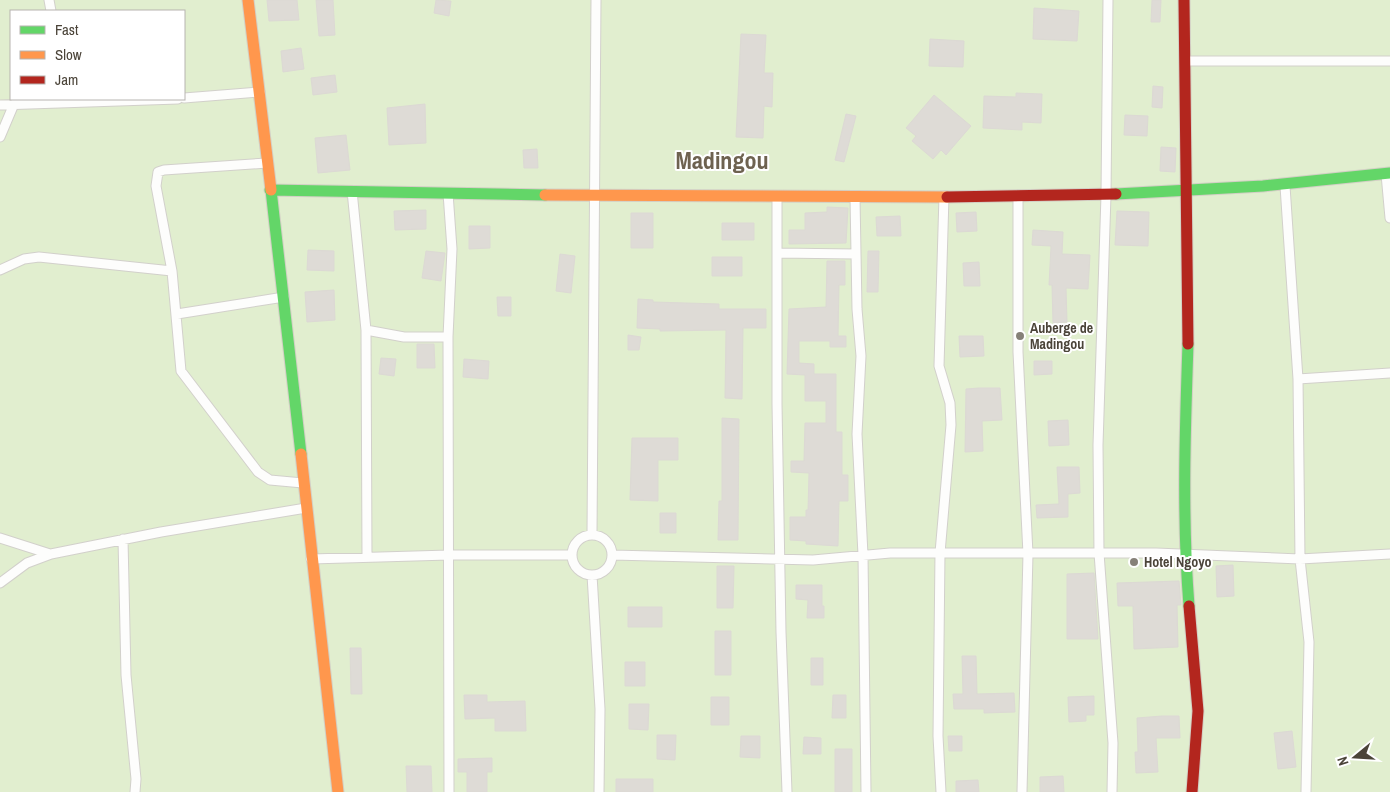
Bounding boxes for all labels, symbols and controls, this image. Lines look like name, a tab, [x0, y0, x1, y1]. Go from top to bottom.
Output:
legend	[10, 10, 185, 100]
text: Fast	[55, 19, 79, 40]
text: Slow	[55, 44, 82, 65]
text: Jam	[55, 69, 78, 90]
district label: Madingou	[676, 144, 768, 176]
place label: Auberge de Madingou	[1030, 319, 1093, 353]
marker: Auberge de Madingou	[1014, 330, 1026, 342]
place label: Hotel Ngoyo	[1144, 553, 1212, 571]
marker: Hotel Ngoyo	[1128, 556, 1140, 568]
north arrow	[1330, 732, 1380, 782]
text: N	[1333, 754, 1352, 768]

